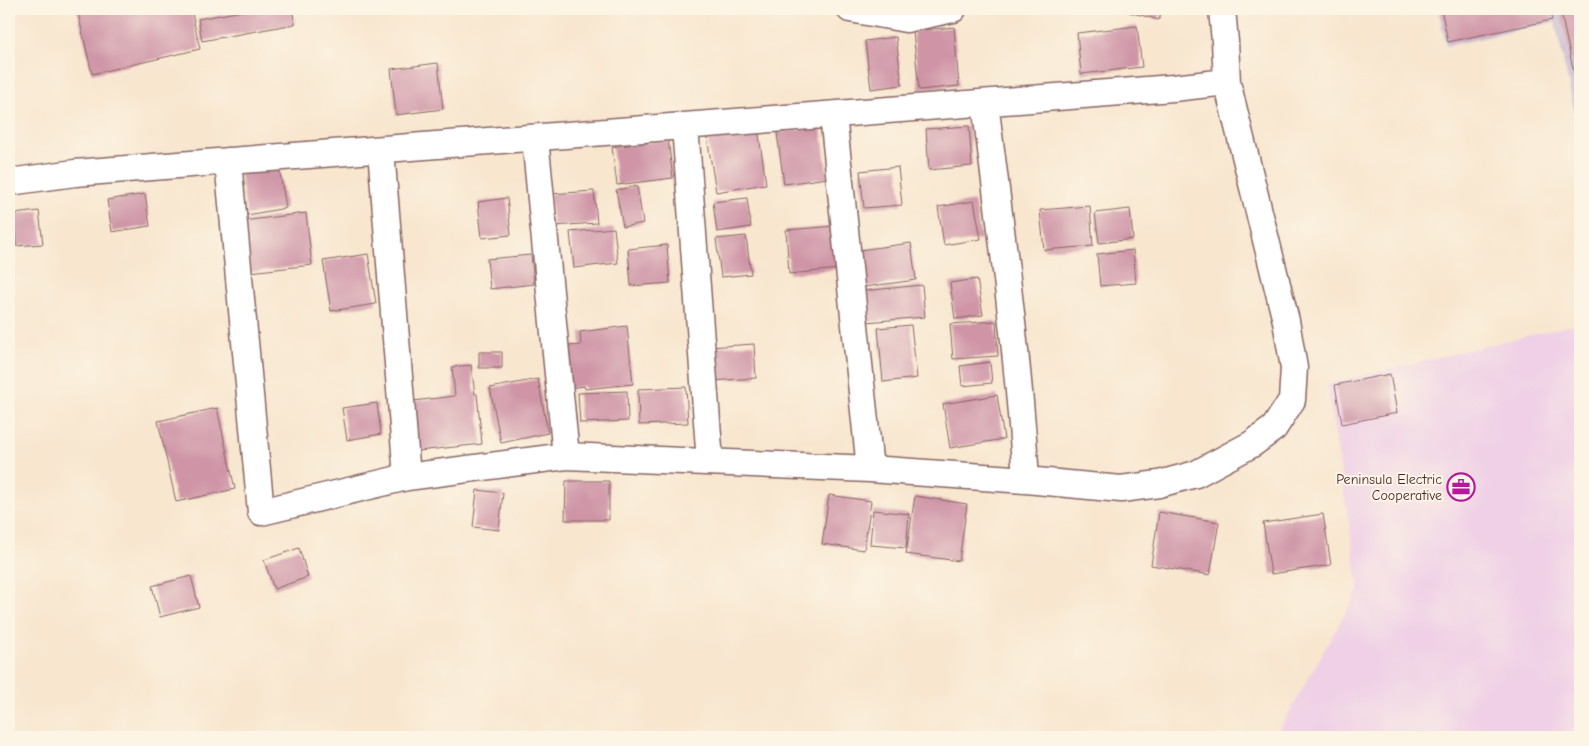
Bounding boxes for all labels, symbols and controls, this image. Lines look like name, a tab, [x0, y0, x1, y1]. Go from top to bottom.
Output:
place label: Peninsula Electric Cooperative	[1336, 471, 1442, 504]
office icon: Peninsula Electric Cooperative	[1446, 472, 1476, 502]

